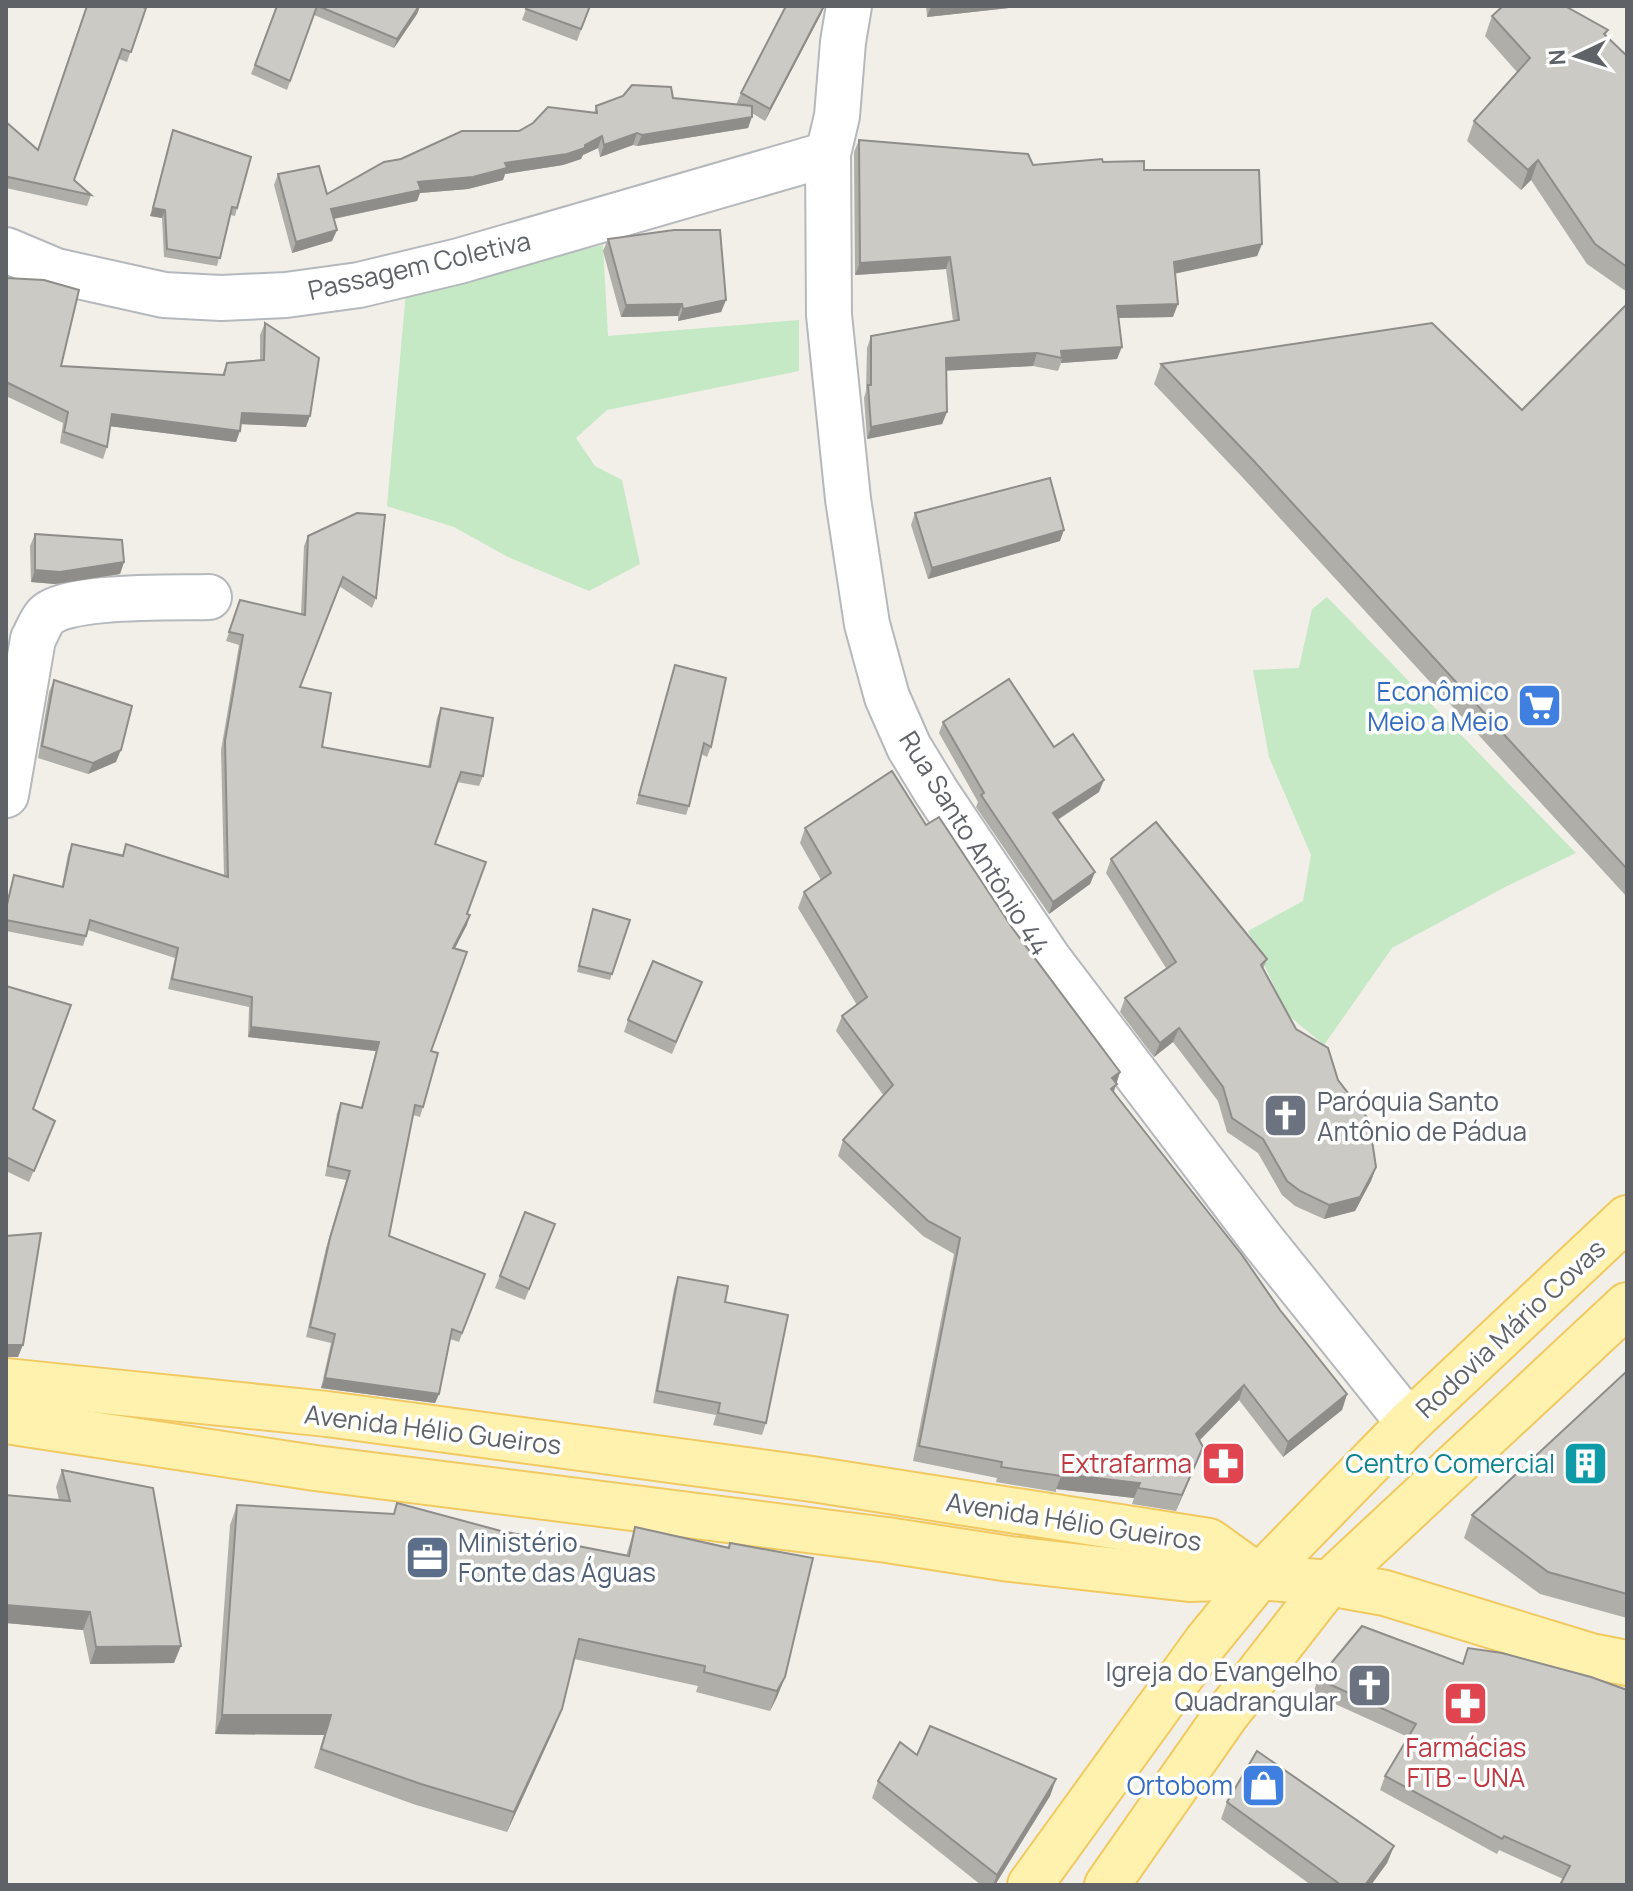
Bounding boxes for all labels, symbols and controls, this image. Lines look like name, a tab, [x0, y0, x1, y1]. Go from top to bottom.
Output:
north arrow	[1537, 16, 1617, 96]
text: N	[1542, 48, 1573, 66]
street label: Passagem Coletiva	[304, 222, 534, 308]
place label: Econômico Meio a Meio	[1367, 673, 1509, 739]
supermarket icon: Econômico Meio a Meio	[1516, 682, 1564, 730]
street label: Rua Santo Antônio 44	[891, 724, 1059, 962]
place label: Paróquia Santo Antônio de Pádua	[1317, 1083, 1527, 1149]
church icon: Paróquia Santo Antônio de Pádua	[1262, 1092, 1310, 1140]
street label: Rodovia Mário Covas	[1407, 1231, 1613, 1425]
street label: Avenida Hélio Gueiros	[303, 1395, 563, 1463]
pharmacy icon: Extrafarma	[1199, 1439, 1247, 1487]
building icon: Centro Comercial	[1562, 1439, 1610, 1487]
place label: Extrafarma	[1061, 1445, 1192, 1481]
place label: Centro Comercial	[1345, 1445, 1555, 1481]
street label: Avenida Hélio Gueiros	[944, 1483, 1204, 1559]
place label: Ministério Fonte das Águas	[458, 1524, 656, 1590]
office icon: Ministério Fonte das Águas	[403, 1533, 451, 1581]
place label: Igreja do Evangelho Quadrangular	[1105, 1653, 1338, 1719]
church icon: Igreja do Evangelho Quadrangular	[1345, 1662, 1393, 1710]
pharmacy icon: Farmácias FTB - UNA	[1442, 1680, 1490, 1728]
place label: Farmácias FTB - UNA	[1405, 1729, 1527, 1795]
shop icon: Ortobom	[1240, 1761, 1288, 1809]
place label: Ortobom	[1127, 1767, 1233, 1803]

